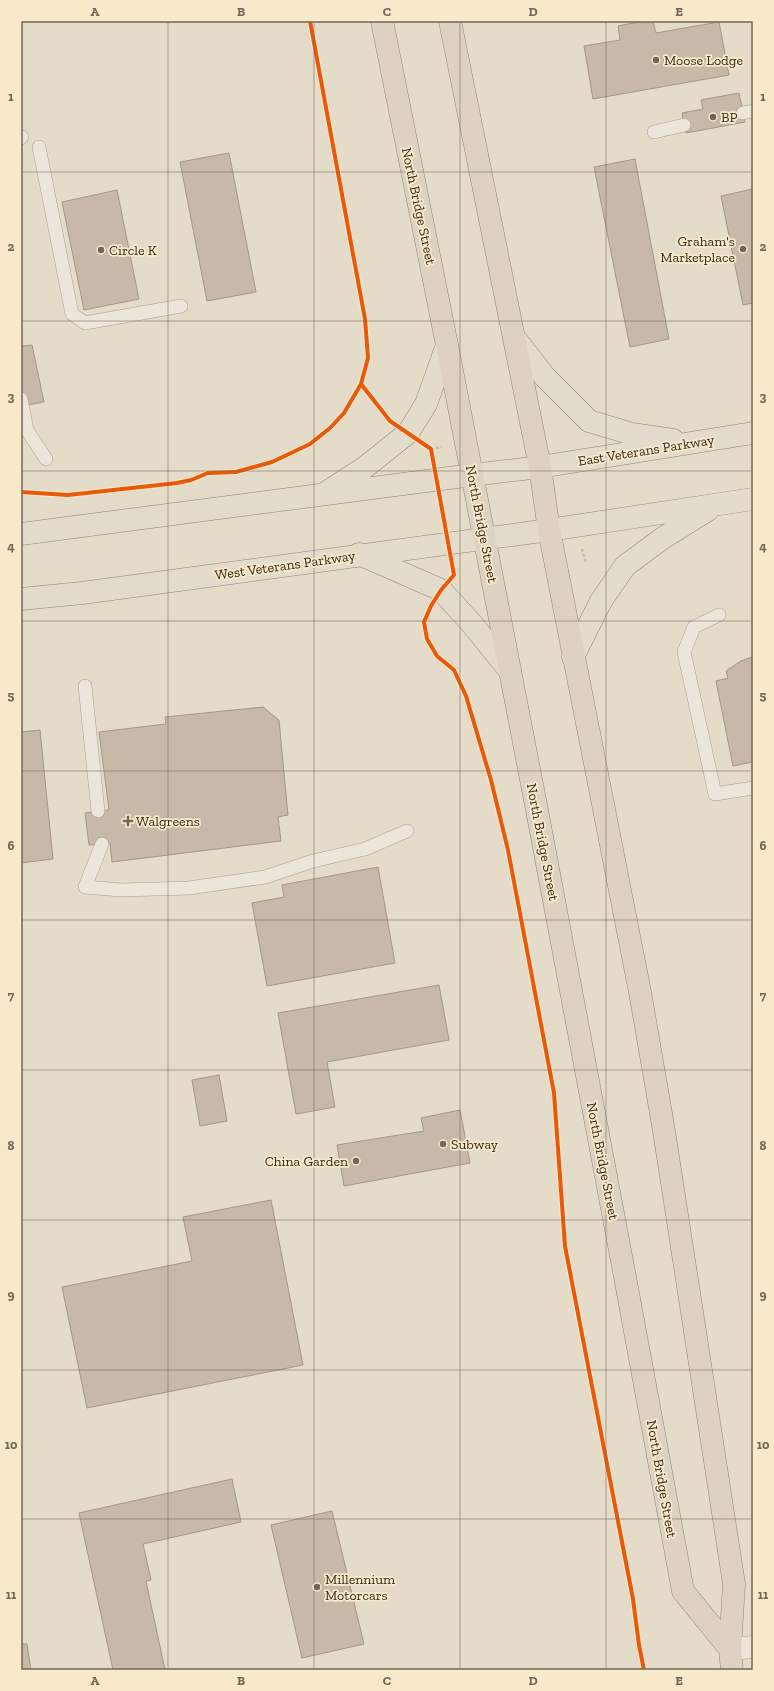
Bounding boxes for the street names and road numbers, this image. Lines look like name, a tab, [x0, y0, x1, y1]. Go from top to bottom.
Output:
street label: North Bridge Street	[398, 146, 439, 267]
street label: East Veterans Parkway	[577, 431, 716, 470]
street label: North Bridge Street	[462, 464, 501, 585]
street label: West Veterans Parkway	[214, 547, 357, 584]
street label: North Bridge Street	[523, 782, 562, 903]
street label: North Bridge Street	[583, 1101, 622, 1222]
street label: North Bridge Street	[643, 1419, 680, 1540]

